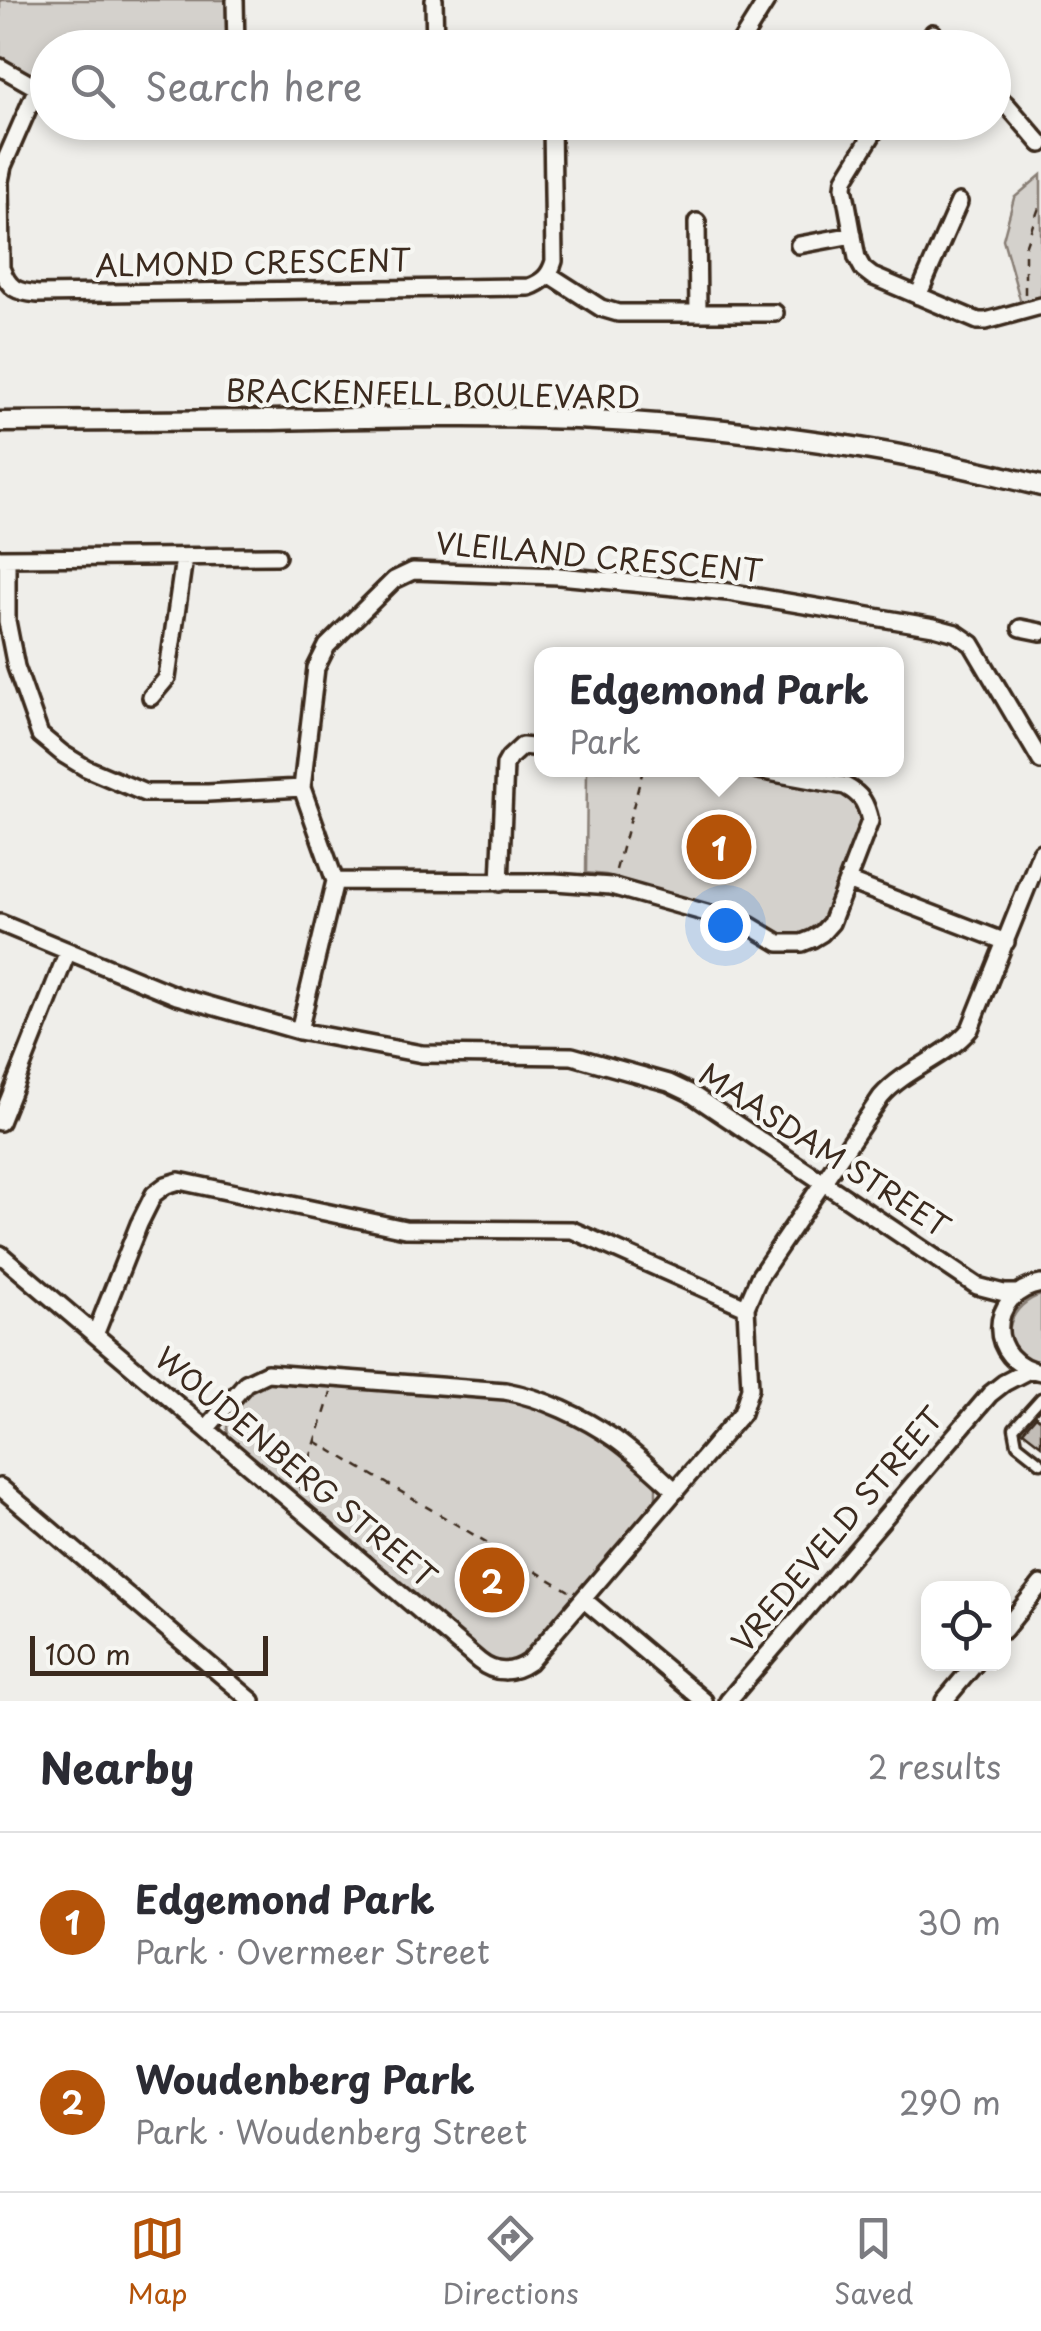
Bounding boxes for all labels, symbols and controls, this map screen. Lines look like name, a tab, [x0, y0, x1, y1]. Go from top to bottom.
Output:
search box	[30, 30, 1011, 140]
text: Search here	[145, 57, 362, 114]
icon: search	[65, 58, 120, 113]
street label: ALMOND CRESCENT	[95, 236, 412, 287]
street label: BRACKENFELL BOULEVARD	[225, 366, 641, 419]
street label: VLEILAND CRESCENT	[434, 519, 765, 592]
popup	[534, 647, 904, 777]
text: Edgemond Park	[569, 660, 869, 717]
text: Park	[569, 717, 641, 765]
pin: 1	[686, 810, 752, 884]
your location	[700, 900, 751, 951]
street label: MAASDAM STREET	[691, 1051, 960, 1248]
street label: WOUDENBERG STREET	[146, 1335, 447, 1598]
street label: VREDEVELD STREET	[720, 1395, 953, 1661]
pin: 2	[460, 1542, 524, 1618]
map controls	[921, 1581, 1011, 1671]
button: locate	[921, 1581, 1011, 1671]
scale bar	[30, 1631, 268, 1676]
text: 100 m	[45, 1632, 131, 1675]
text: Nearby	[40, 1735, 194, 1798]
text: 2 results	[868, 1742, 1001, 1790]
text: Edgemond Park	[135, 1870, 435, 1927]
text: 1	[65, 1898, 80, 1946]
text: 30 m	[917, 1898, 1001, 1946]
text: Park · Overmeer Street	[135, 1927, 490, 1975]
text: Woudenberg Park	[135, 2050, 475, 2107]
text: 2	[61, 2078, 84, 2126]
text: 290 m	[899, 2078, 1001, 2126]
text: Park · Woudenberg Street	[135, 2107, 527, 2155]
tab: Map	[128, 2211, 187, 2314]
tab: Directions	[443, 2211, 579, 2314]
tab: Saved	[834, 2211, 913, 2314]

